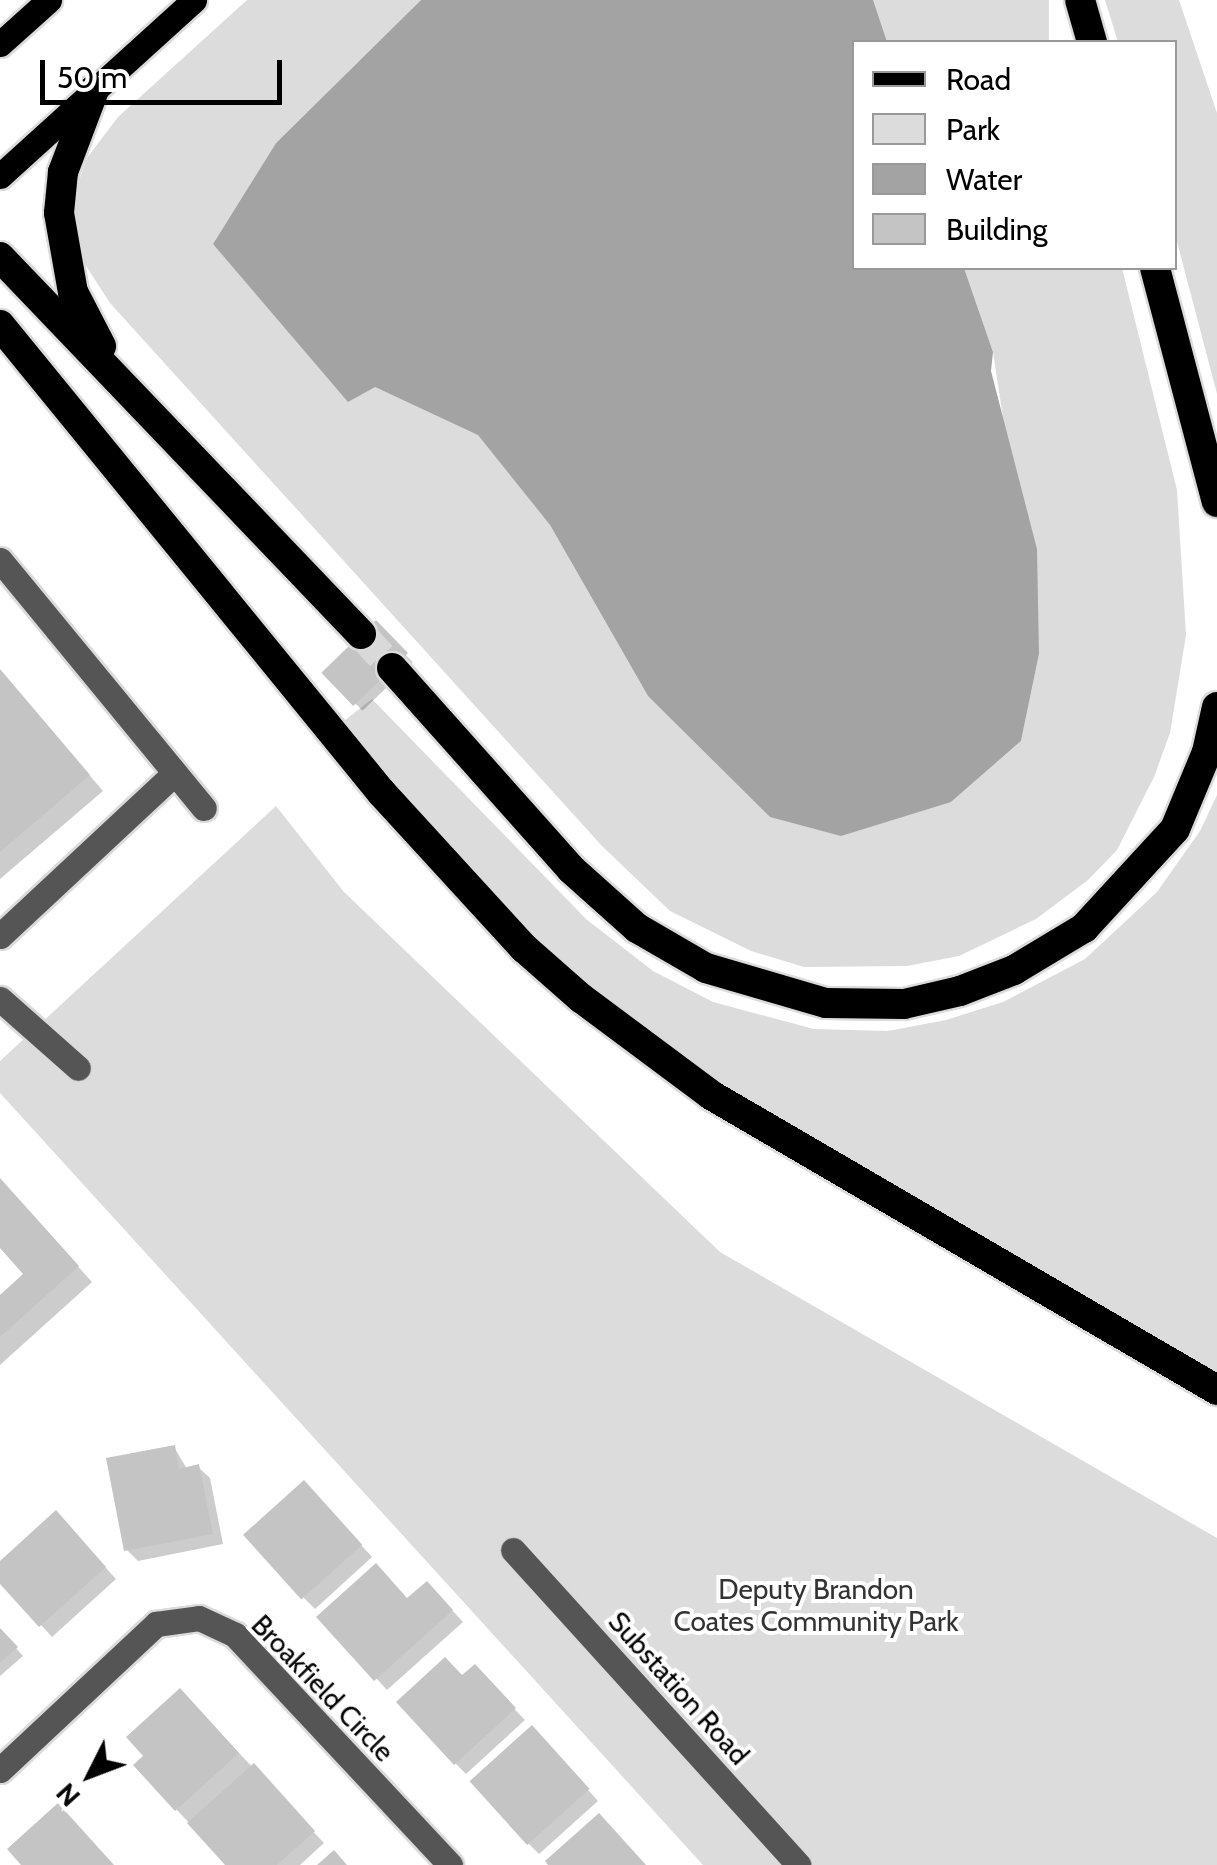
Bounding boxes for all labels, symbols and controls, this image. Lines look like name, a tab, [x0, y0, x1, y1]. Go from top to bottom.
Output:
scale bar	[45, 40, 288, 102]
legend	[852, 40, 1177, 270]
text: 50 m	[57, 59, 127, 96]
text: Road	[946, 61, 1011, 98]
text: Park	[946, 111, 1000, 148]
text: Water	[946, 161, 1022, 198]
text: Building	[946, 211, 1048, 248]
park label: Deputy Brandon Coates Community Park	[674, 1572, 958, 1638]
street label: Substation Road	[602, 1605, 756, 1771]
street label: Broakfield Circle	[245, 1608, 401, 1768]
north arrow	[40, 1725, 140, 1825]
text: N	[48, 1776, 87, 1814]

